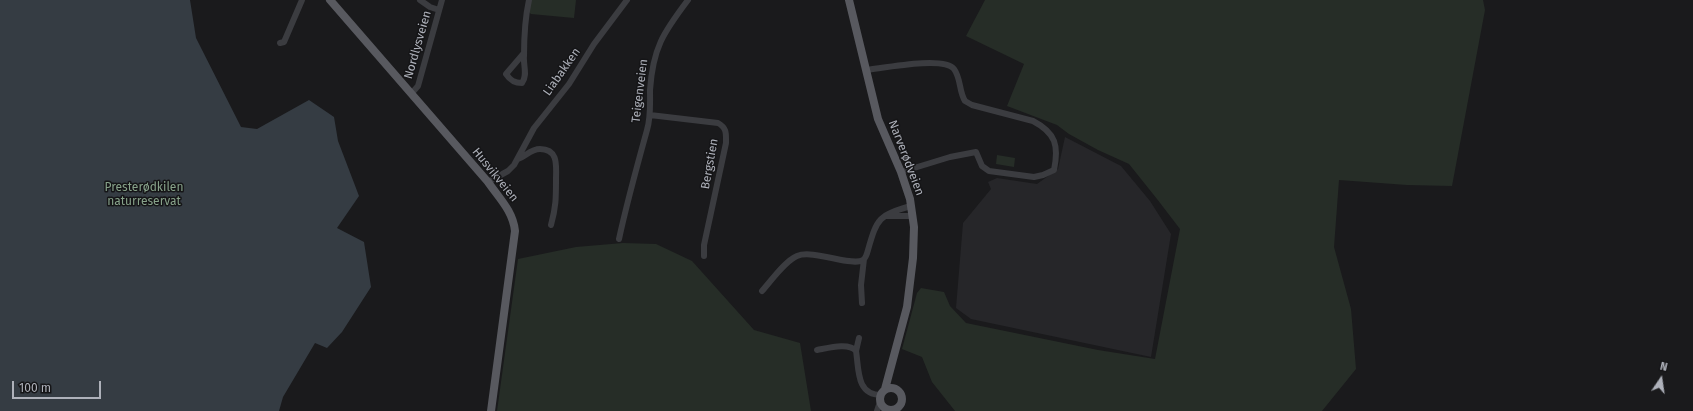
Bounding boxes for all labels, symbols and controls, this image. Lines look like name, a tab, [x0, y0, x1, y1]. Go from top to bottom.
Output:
street label: Nordlysveien	[401, 9, 435, 81]
street label: Liabakken	[540, 45, 584, 99]
street label: Teigenveien	[629, 58, 651, 124]
street label: Narverødveien	[885, 118, 927, 198]
street label: Bergstien	[698, 137, 722, 191]
street label: Husvikveien	[469, 145, 521, 205]
park label: Presterødkilen naturreservat	[105, 181, 183, 209]
north arrow	[1641, 359, 1681, 399]
text: N	[1659, 360, 1669, 374]
scale bar	[14, 373, 103, 399]
text: 100 m	[19, 381, 51, 395]

